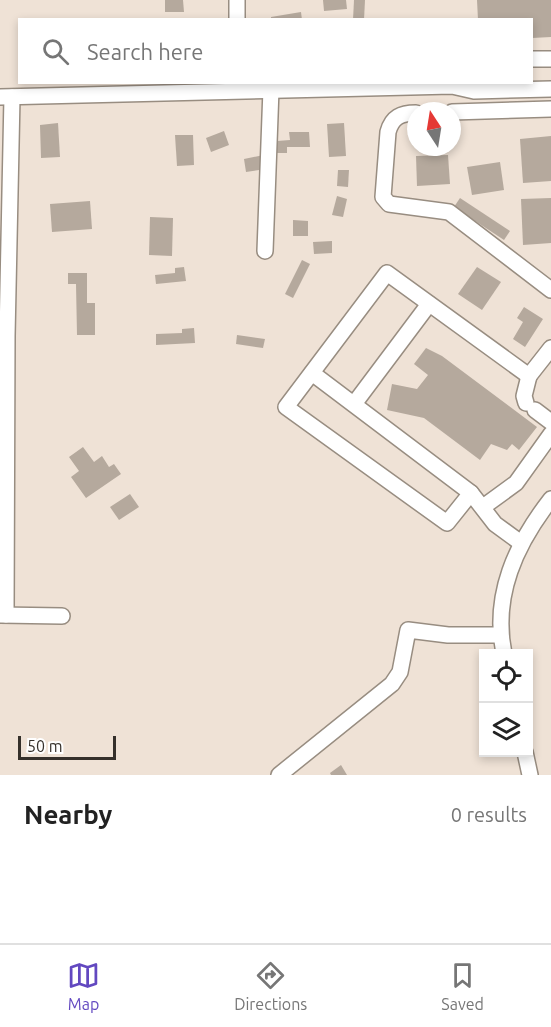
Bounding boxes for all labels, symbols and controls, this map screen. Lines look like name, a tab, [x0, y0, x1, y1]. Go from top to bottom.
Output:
search box	[18, 18, 533, 84]
icon: search	[39, 35, 72, 68]
text: Search here	[87, 39, 203, 64]
north arrow	[407, 102, 461, 156]
map controls	[479, 649, 533, 757]
button: locate	[479, 649, 533, 703]
button: layers	[479, 703, 533, 757]
scale bar	[18, 733, 116, 760]
text: 50 m	[27, 737, 63, 755]
text: Nearby	[24, 800, 112, 829]
text: 0 results	[451, 803, 527, 826]
tab: Map	[67, 959, 100, 1013]
tab: Directions	[234, 959, 307, 1013]
tab: Saved	[441, 959, 484, 1013]

